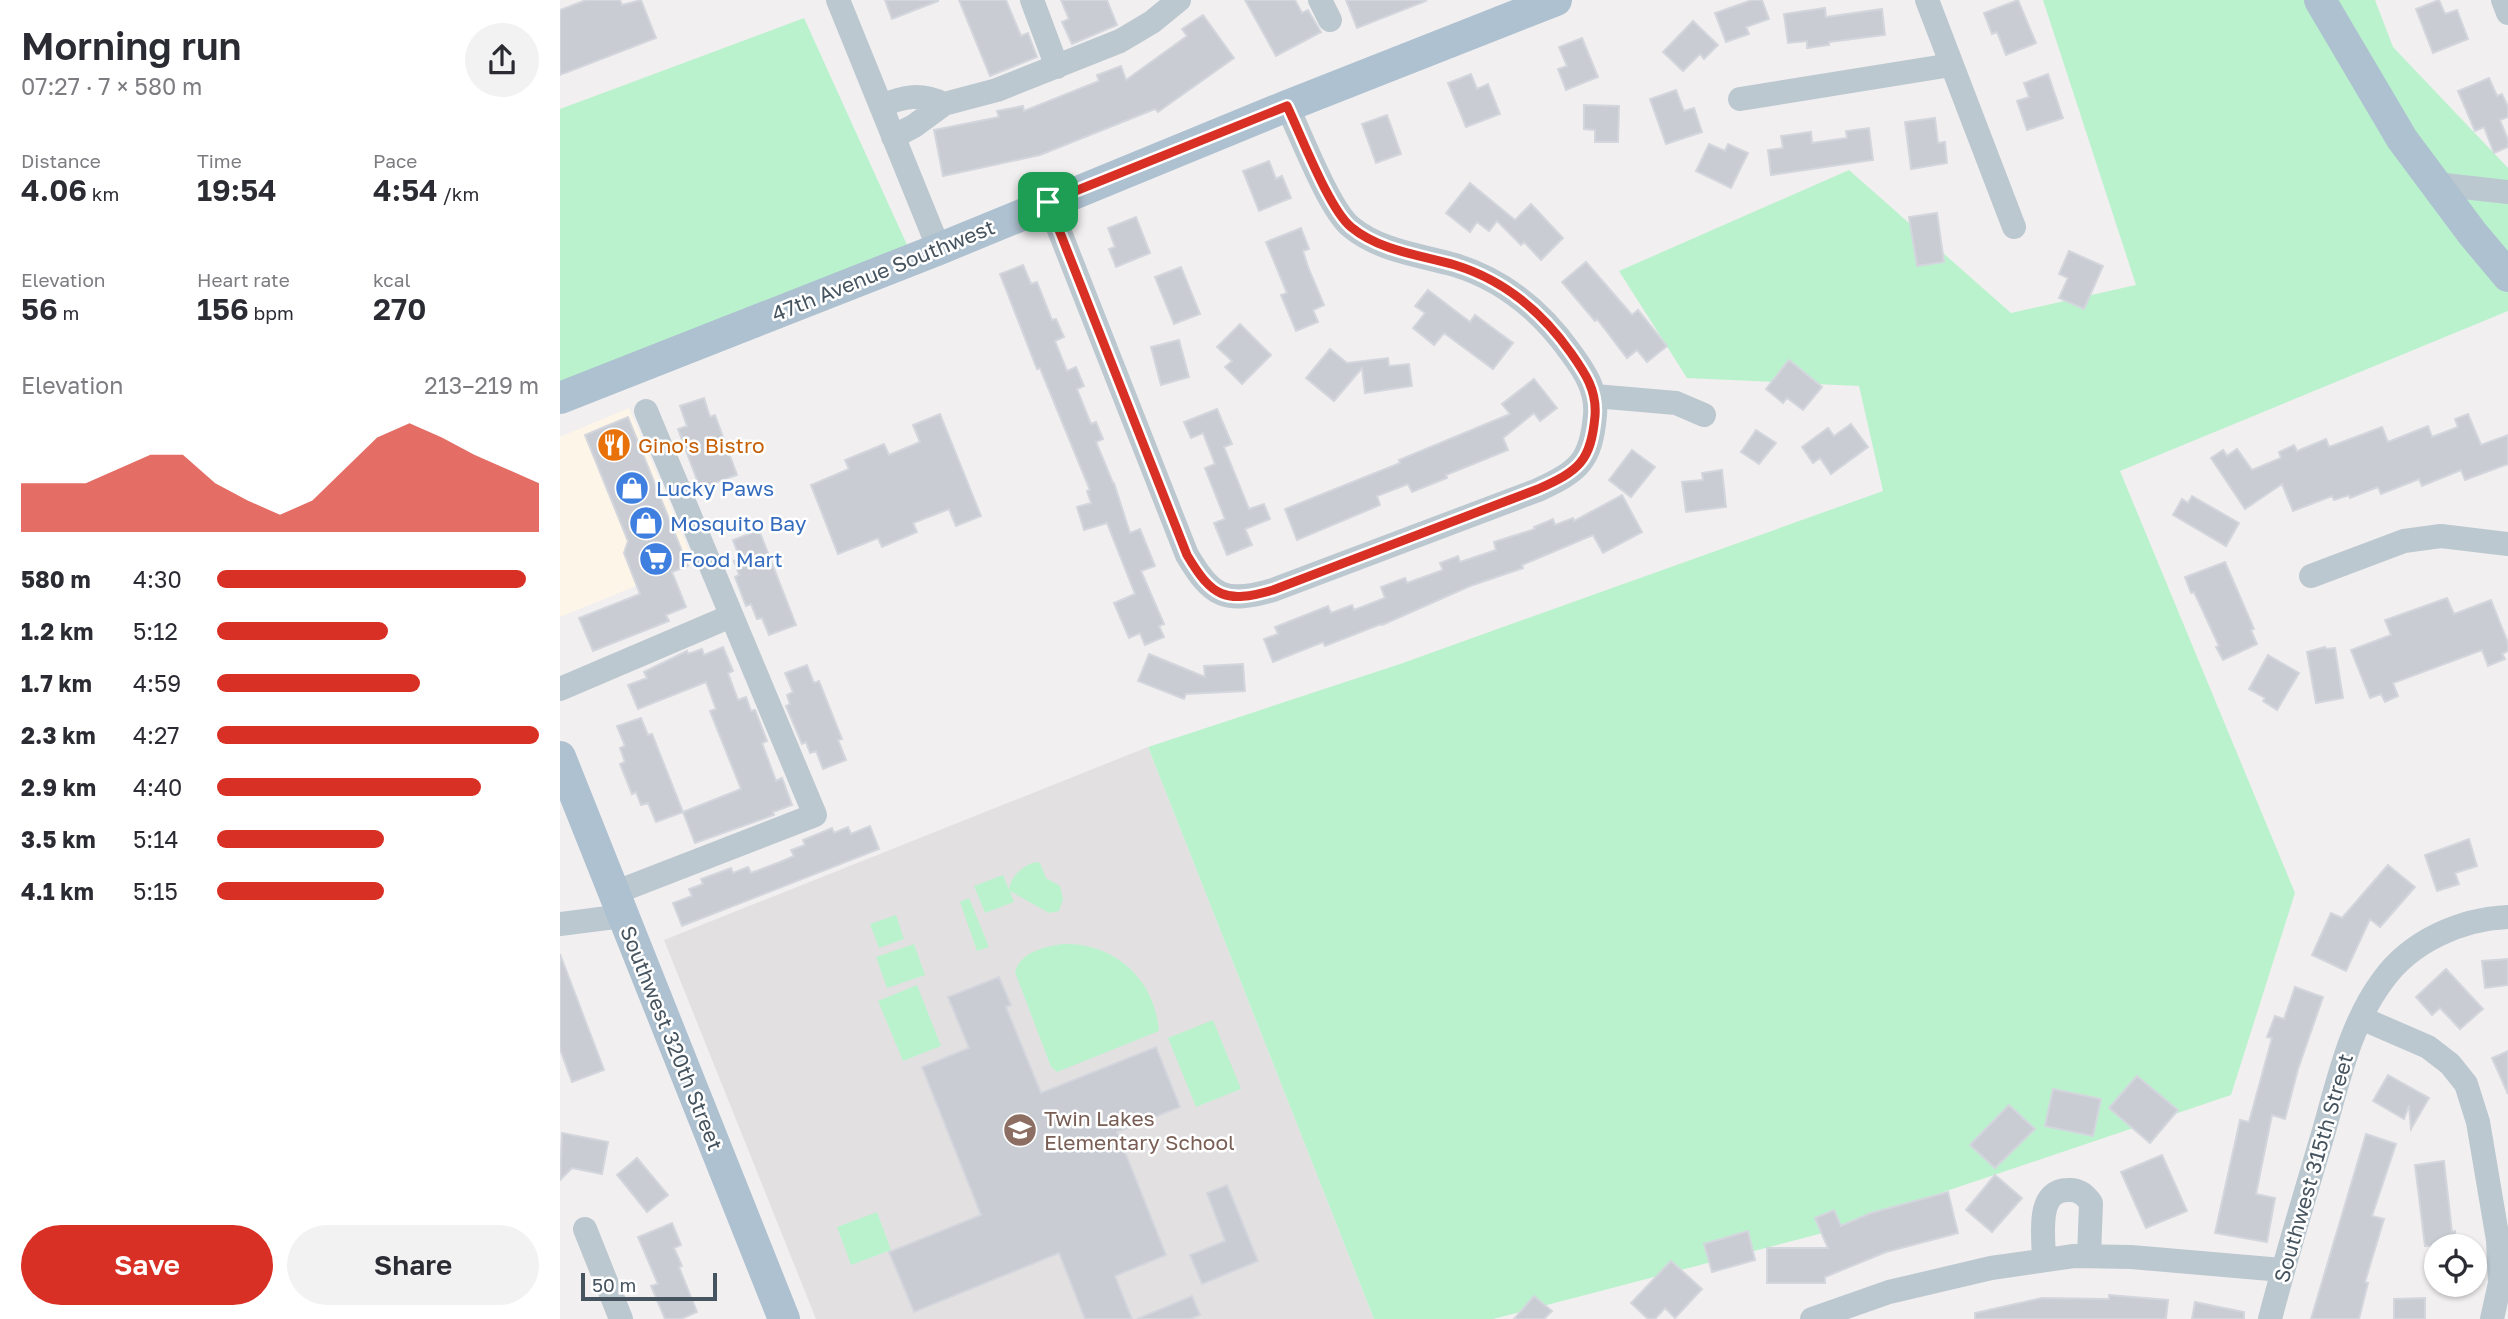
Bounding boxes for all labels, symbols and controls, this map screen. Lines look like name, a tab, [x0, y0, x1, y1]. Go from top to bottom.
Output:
text: Morning run	[21, 23, 242, 68]
button: share	[465, 23, 539, 97]
text: 07:27 · 7 × 580 m	[21, 72, 202, 100]
text: Distance	[21, 149, 101, 172]
text: Time	[197, 149, 242, 172]
text: Pace	[373, 149, 417, 172]
text: 4.06	[21, 172, 87, 208]
text: 19:54	[197, 172, 277, 208]
text: 4:54	[373, 172, 438, 208]
pin	[1018, 172, 1078, 232]
text: km	[87, 182, 119, 205]
text: /km	[438, 182, 479, 205]
icon: arrive	[1029, 183, 1067, 221]
street label: 47th Avenue Southwest	[768, 213, 998, 327]
text: Elevation	[21, 268, 106, 291]
text: Heart rate	[197, 268, 290, 291]
text: kcal	[373, 268, 411, 291]
text: 56	[21, 291, 58, 327]
text: 156	[197, 291, 249, 327]
text: 270	[373, 291, 426, 327]
text: m	[58, 301, 79, 324]
text: bpm	[249, 301, 294, 324]
text: Elevation	[21, 371, 123, 399]
text: 213–219 m	[424, 371, 539, 399]
restaurant icon: Gino's Bistro	[595, 426, 633, 464]
place label: Gino's Bistro	[638, 432, 765, 458]
shop icon: Lucky Paws	[613, 469, 651, 507]
place label: Lucky Paws	[656, 475, 774, 501]
shop icon: Mosquito Bay	[627, 504, 665, 542]
place label: Mosquito Bay	[670, 510, 807, 536]
supermarket icon: Food Mart	[637, 540, 675, 578]
place label: Food Mart	[680, 546, 783, 572]
text: 580 m	[21, 565, 91, 593]
text: 4:30	[133, 565, 182, 593]
text: 1.2 km	[21, 617, 93, 645]
text: 5:12	[133, 617, 178, 645]
text: 1.7 km	[21, 669, 92, 697]
text: 4:59	[133, 669, 181, 697]
text: 2.3 km	[21, 721, 96, 749]
text: 4:27	[133, 721, 179, 749]
text: 2.9 km	[21, 773, 96, 801]
text: 4:40	[133, 773, 182, 801]
text: 3.5 km	[21, 825, 96, 853]
text: 5:14	[133, 825, 178, 853]
text: 4.1 km	[21, 877, 94, 905]
text: 5:15	[133, 877, 178, 905]
street label: Southwest 320th Street	[615, 922, 729, 1154]
street label: Southwest 315th Street	[2268, 1051, 2358, 1285]
place label: Twin Lakes Elementary School	[1044, 1105, 1235, 1155]
school or university icon: Twin Lakes Elementary School	[1001, 1111, 1039, 1149]
button: Save	[21, 1225, 273, 1305]
button: Share	[287, 1225, 539, 1305]
map controls	[2424, 1234, 2487, 1297]
button: locate	[2424, 1234, 2487, 1297]
scale bar	[581, 1270, 718, 1302]
text: 50 m	[592, 1273, 636, 1296]

